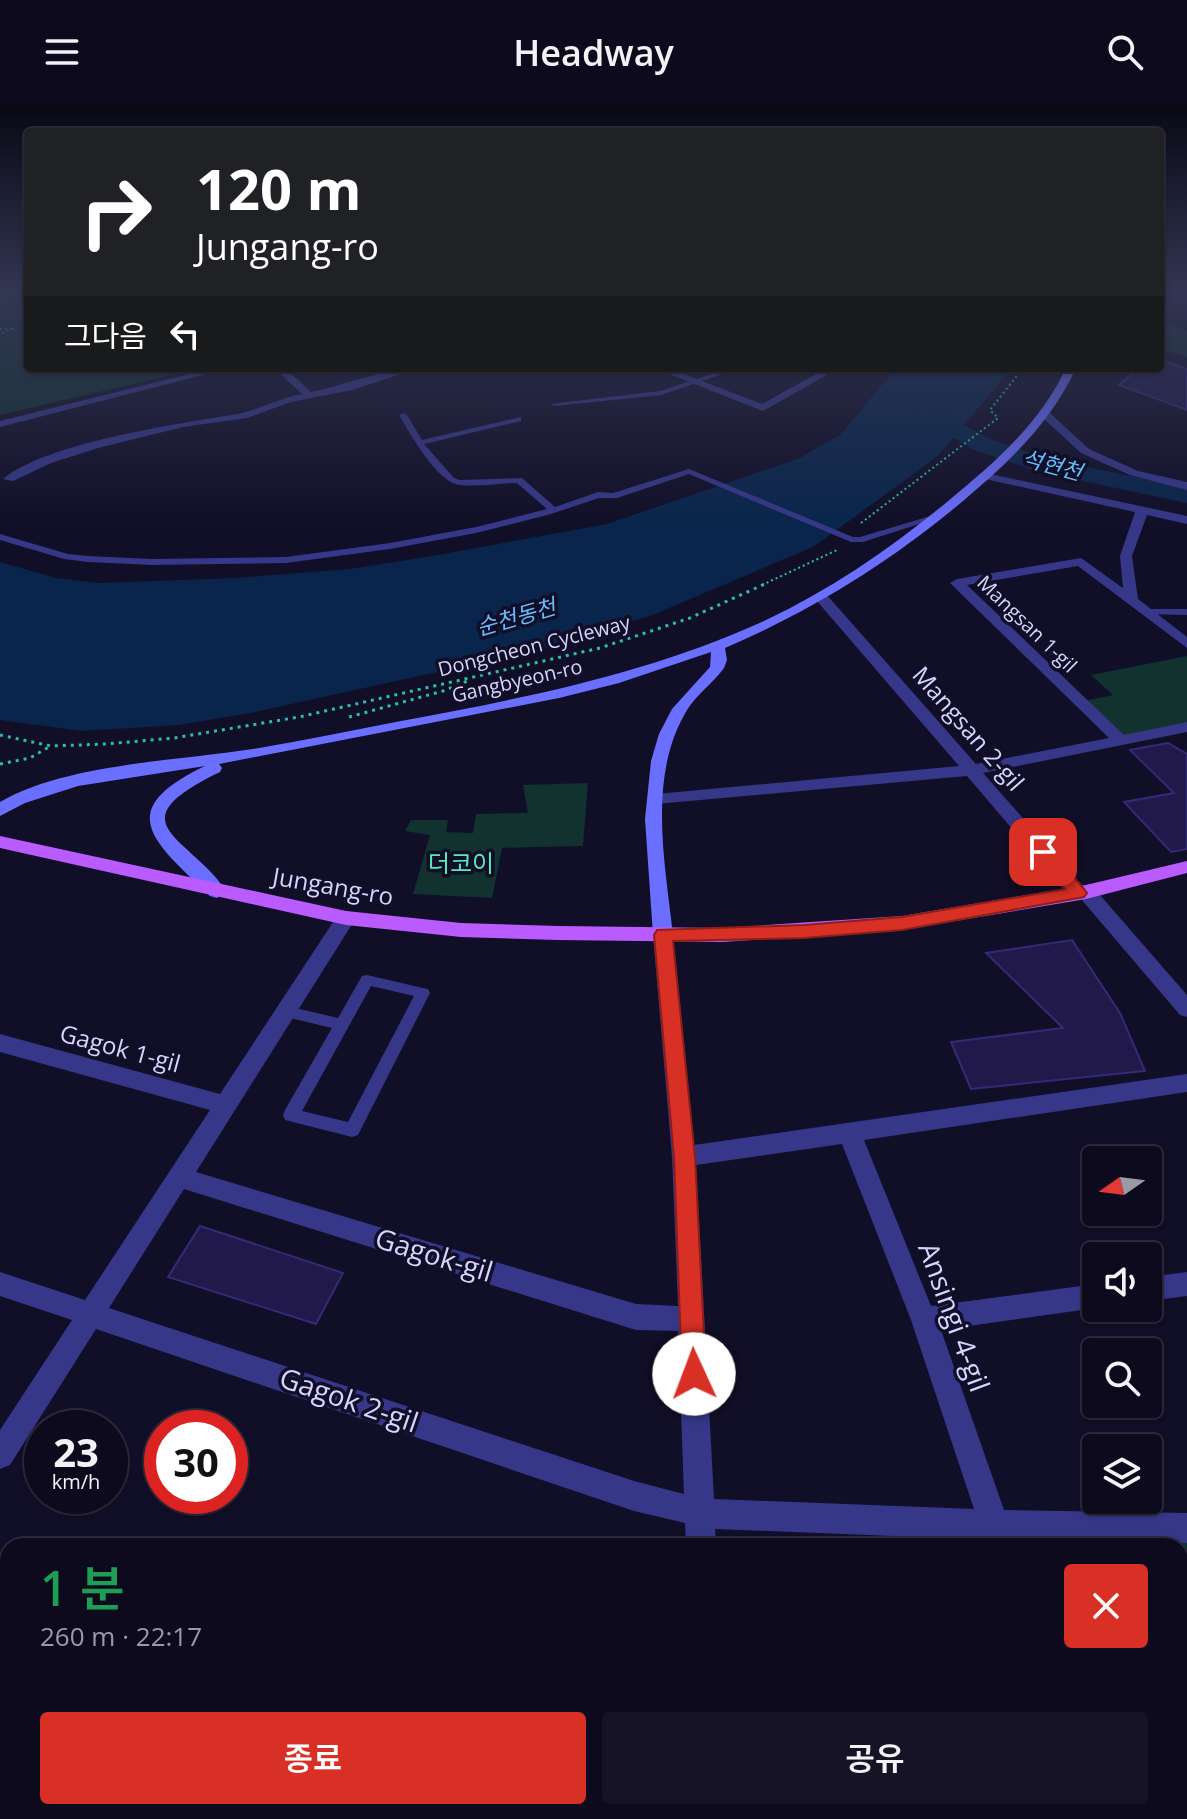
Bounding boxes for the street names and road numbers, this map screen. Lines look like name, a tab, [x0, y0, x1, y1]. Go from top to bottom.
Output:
street label: Mangsan 1-gil	[972, 569, 1083, 678]
street label: Dongcheon Cycleway	[435, 608, 634, 682]
street label: Gangbyeon-ro	[449, 652, 585, 709]
street label: Mangsan 2-gil	[906, 659, 1032, 797]
street label: Jungang-ro	[268, 858, 396, 912]
street label: Gagok 1-gil	[56, 1016, 184, 1079]
street label: Gagok-gil	[371, 1218, 498, 1290]
street label: Ansingi 4-gil	[910, 1237, 1000, 1397]
street label: Gagok 2-gil	[275, 1358, 424, 1441]

